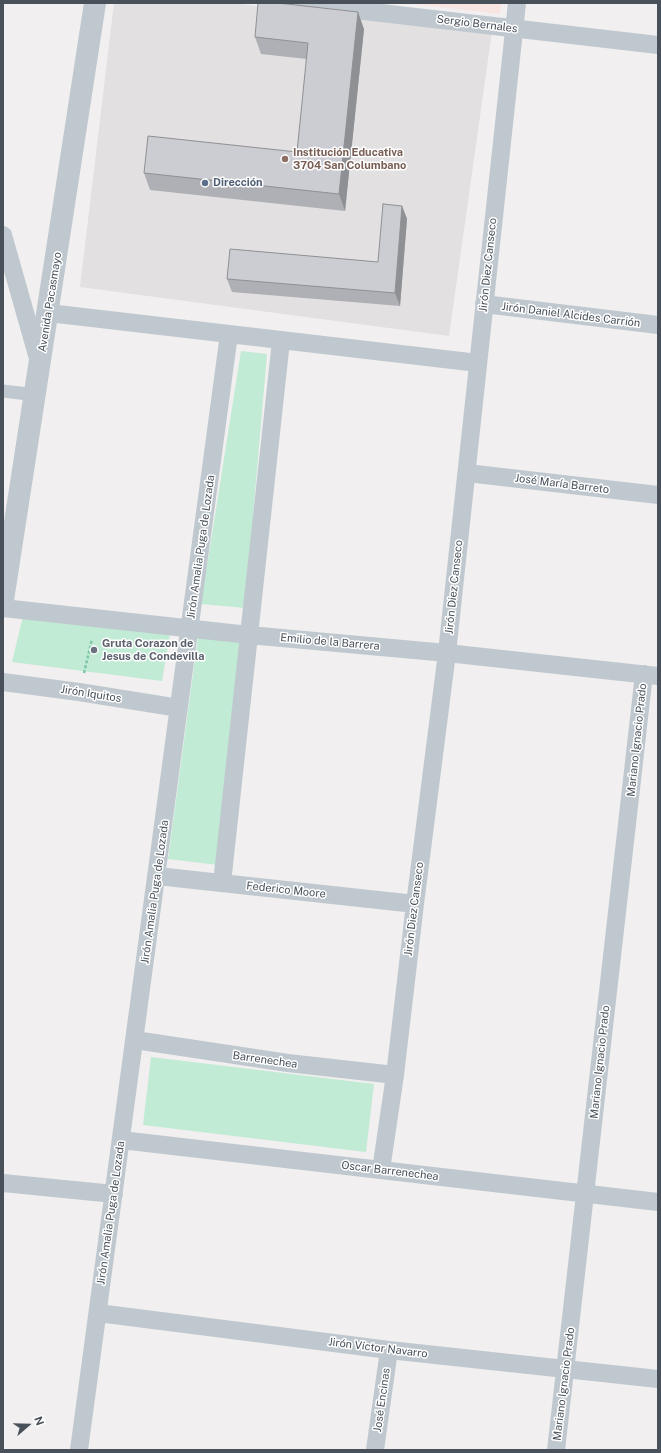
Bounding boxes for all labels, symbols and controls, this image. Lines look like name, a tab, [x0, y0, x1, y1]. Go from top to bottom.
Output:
street label: Sergio Bernales	[436, 12, 518, 36]
place label: Institución Educativa 3704 San Columbano	[293, 146, 406, 172]
marker: Institución Educativa 3704 San Columbano	[280, 154, 290, 164]
place label: Dirección	[213, 176, 263, 190]
marker: Dirección	[200, 178, 210, 188]
street label: Jirón Diez Canseco	[476, 217, 500, 313]
street label: Avenida Pacasmayo	[36, 251, 64, 353]
street label: Jirón Daniel Alcides Carrión	[501, 300, 641, 330]
street label: José María Barreto	[514, 472, 610, 496]
street label: Jirón Amalia Puga de Lozada	[184, 474, 218, 620]
street label: Jirón Diez Canseco	[442, 539, 466, 635]
street label: Emilio de la Barrera	[280, 631, 380, 653]
place label: Gruta Corazon de Jesus de Condevilla	[102, 637, 204, 663]
marker: Gruta Corazon de Jesus de Condevilla	[89, 645, 99, 655]
street label: Jirón Iquitos	[60, 683, 122, 705]
street label: Mariano Ignacio Prado	[624, 683, 650, 797]
street label: Jirón Amalia Puga de Lozada	[138, 819, 172, 965]
street label: Jirón Diez Canseco	[402, 861, 426, 957]
street label: Federico Moore	[246, 879, 326, 901]
street label: Mariano Ignacio Prado	[587, 1005, 613, 1119]
street label: Barrenechea	[232, 1049, 298, 1071]
street label: Jirón Amalia Puga de Lozada	[94, 1140, 128, 1286]
street label: Oscar Barrenechea	[341, 1158, 439, 1184]
street label: Mariano Ignacio Prado	[551, 1327, 577, 1441]
street label: Jirón Víctor Navarro	[328, 1335, 428, 1361]
street label: José Encinas	[371, 1367, 393, 1433]
north arrow	[8, 1405, 48, 1445]
text: N	[32, 1415, 46, 1427]

